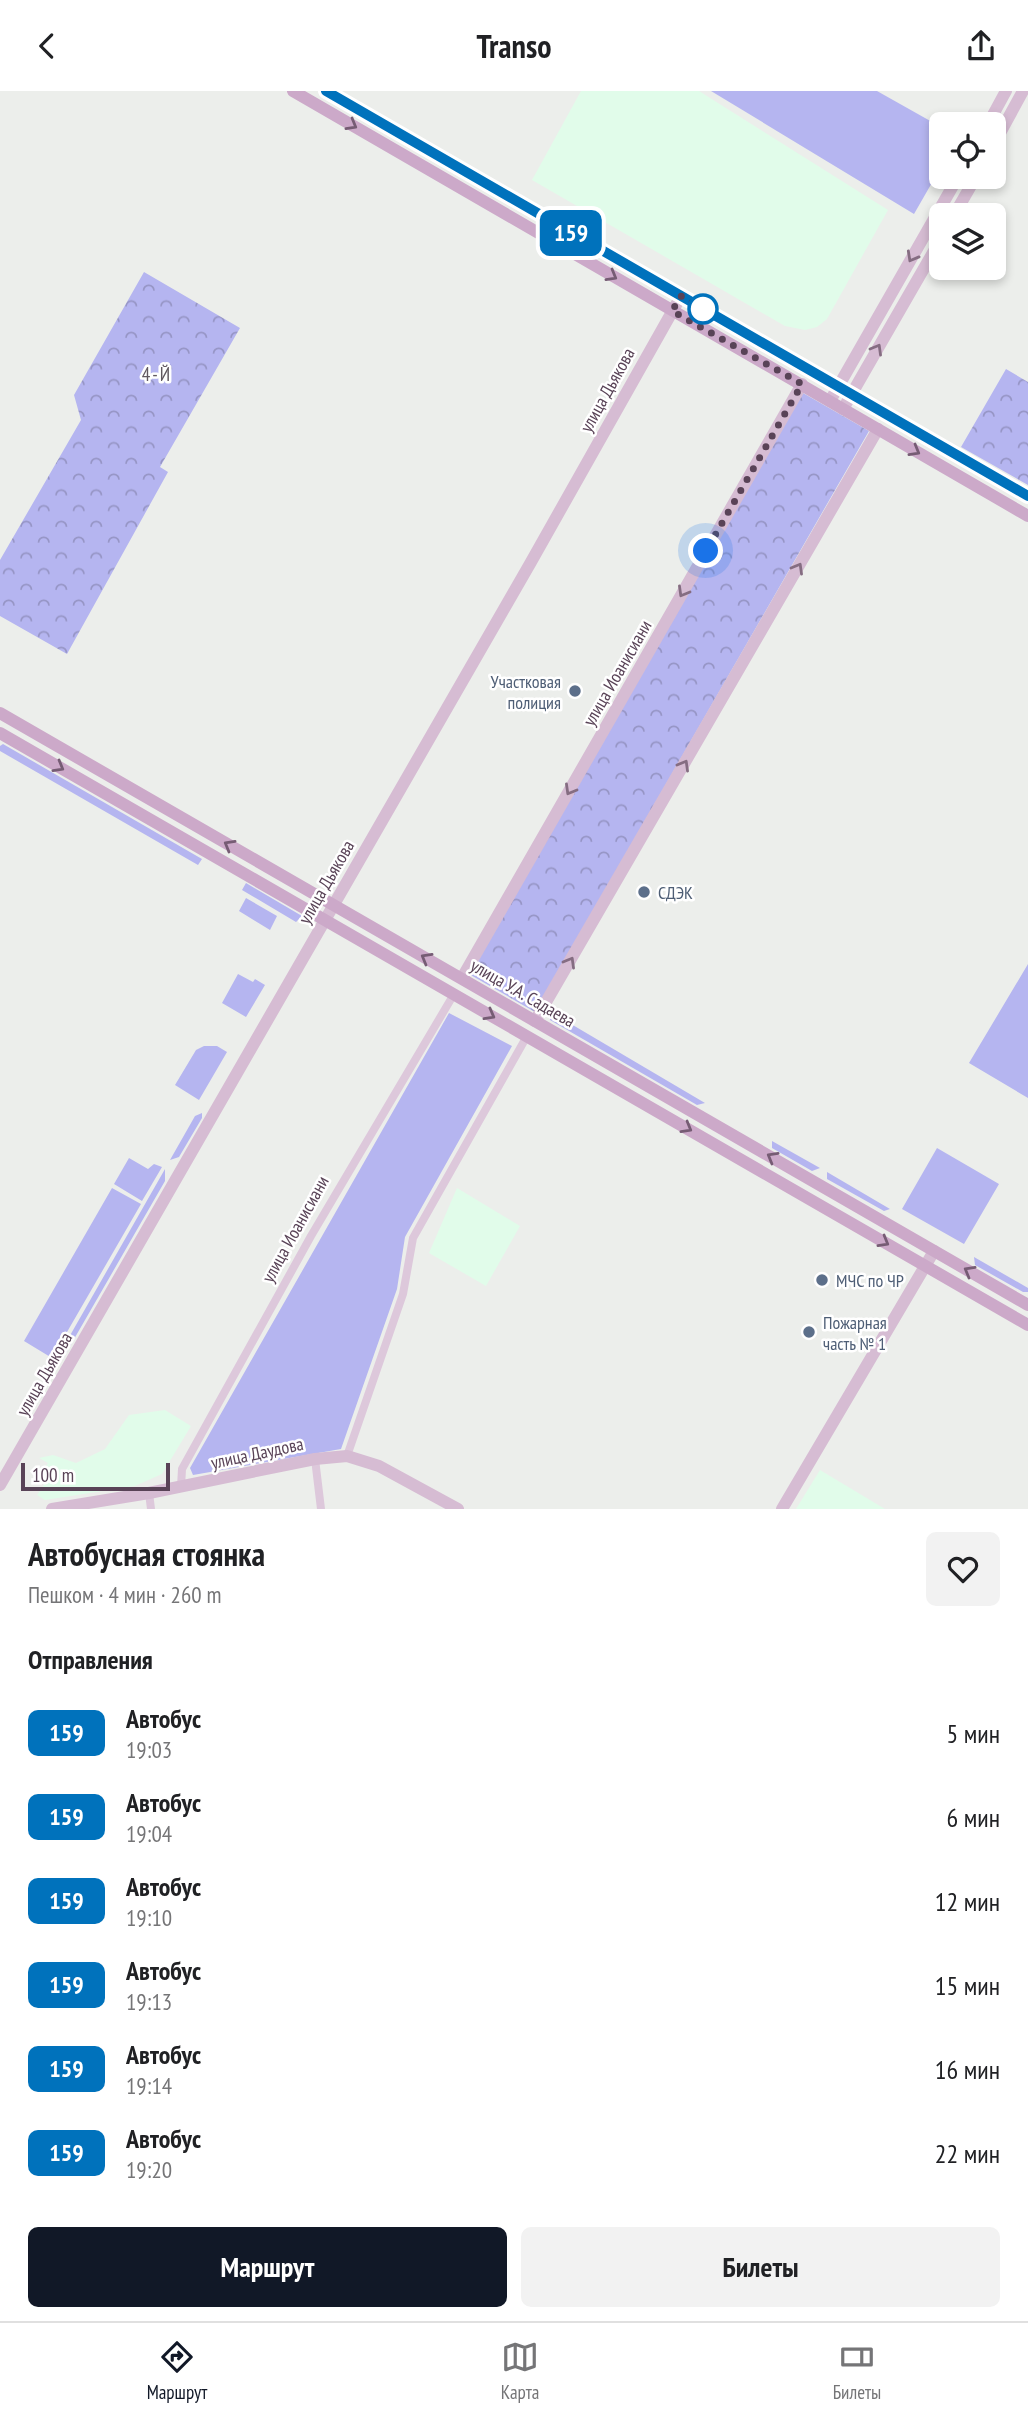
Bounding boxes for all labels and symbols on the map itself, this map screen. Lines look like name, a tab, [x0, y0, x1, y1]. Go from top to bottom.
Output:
one-way arrow	[344, 117, 357, 130]
line badge: 159	[531, 210, 611, 256]
one-way arrow	[907, 250, 920, 263]
one-way arrow	[605, 268, 618, 281]
unlabelled marker	[688, 294, 718, 324]
street label: улица Дьякова	[574, 344, 640, 436]
one-way arrow	[869, 344, 882, 357]
district label: 4-Й	[142, 362, 172, 386]
one-way arrow	[908, 443, 921, 456]
your location	[688, 533, 723, 568]
one-way arrow	[789, 562, 802, 575]
one-way arrow	[678, 585, 691, 598]
street label: улица Иоанисиани	[577, 616, 657, 730]
place label: Участковая полиция	[491, 670, 561, 714]
marker: Участковая полиция	[567, 683, 583, 699]
one-way arrow	[52, 759, 65, 772]
one-way arrow	[675, 759, 688, 772]
one-way arrow	[565, 783, 578, 795]
street label: улица Дьякова	[293, 836, 359, 928]
one-way arrow	[224, 840, 237, 853]
place label: СДЭК	[658, 881, 693, 904]
marker: СДЭК	[636, 884, 652, 900]
one-way arrow	[421, 953, 434, 966]
street label: улица У.А. Садаева	[467, 954, 579, 1032]
one-way arrow	[562, 956, 575, 969]
one-way arrow	[483, 1007, 495, 1020]
one-way arrow	[680, 1120, 693, 1133]
one-way arrow	[767, 1152, 779, 1165]
street label: улица Иоанисиани	[256, 1172, 334, 1286]
one-way arrow	[877, 1234, 890, 1247]
one-way arrow	[963, 1266, 976, 1279]
place label: МЧС по ЧР	[836, 1269, 904, 1292]
marker: МЧС по ЧР	[814, 1272, 830, 1288]
place label: Пожарная часть № 1	[823, 1311, 887, 1355]
marker: Пожарная часть № 1	[801, 1324, 817, 1340]
street label: улица Дьякова	[11, 1328, 77, 1420]
street label: улица Даудова	[209, 1432, 305, 1474]
scale bar	[21, 1460, 170, 1492]

